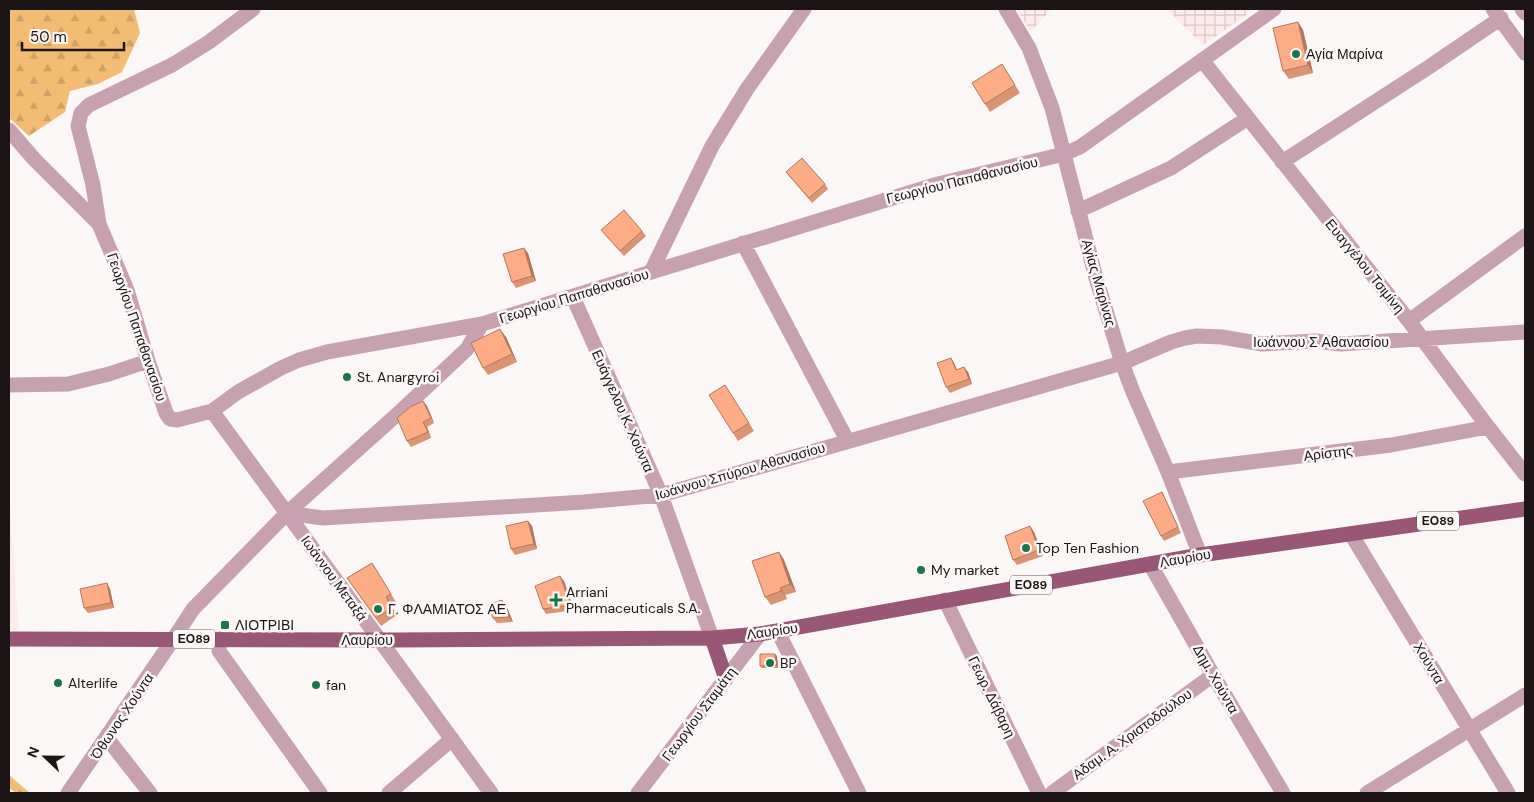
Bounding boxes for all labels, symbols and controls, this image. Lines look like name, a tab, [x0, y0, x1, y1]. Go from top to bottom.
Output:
scale bar	[22, 20, 125, 52]
text: 50 m	[30, 27, 67, 47]
place label: Αγία Μαρίνα	[1306, 45, 1383, 63]
marker: Αγία Μαρίνα	[1290, 48, 1302, 60]
street label: Γεωργίου Παπαθανασίου	[884, 152, 1040, 208]
street label: Ευαγγέλου Τσιμίνη	[1322, 215, 1408, 317]
street label: Αγίας Μαρίνας	[1078, 237, 1120, 329]
street label: Γεωργίου Παπαθανασίου	[103, 250, 171, 404]
street label: Γεωργίου Παπαθανασίου	[497, 265, 651, 327]
street label: Ιωάννου Σ Αθανασίου	[1253, 333, 1389, 351]
street label: Ευάγγελου Κ. Χούντα	[588, 347, 658, 475]
place label: St. Anargyroi	[357, 368, 439, 386]
marker: St. Anargyroi	[341, 371, 353, 383]
street label: Ιωάννου Σπύρου Αθανασίου	[653, 438, 827, 504]
street label: Αρίστης	[1303, 441, 1354, 465]
road number: ΕΟ89	[1417, 512, 1459, 530]
street label: Ιωάννου Μεταξά	[297, 532, 371, 624]
place label: Top Ten Fashion	[1036, 539, 1139, 557]
marker: Top Ten Fashion	[1020, 542, 1032, 554]
street label: Λαυρίου	[1158, 545, 1212, 571]
place label: My market	[931, 561, 999, 579]
marker: My market	[915, 564, 927, 576]
road number: ΕΟ89	[1010, 576, 1052, 594]
place label: Arriani Pharmaceuticals S.A.	[566, 583, 701, 617]
marker: Arriani Pharmaceuticals S.A.	[550, 594, 562, 606]
place label: Γ. ΦΛΑΜΙΑΤΟΣ ΑΕ	[388, 600, 506, 618]
marker: Γ. ΦΛΑΜΙΑΤΟΣ ΑΕ	[372, 603, 384, 615]
place label: ΛΙΟΤΡΙΒΙ	[235, 616, 294, 634]
street label: Λαυρίου	[745, 618, 799, 644]
marker: ΛΙΟΤΡΙΒΙ	[219, 619, 231, 631]
road number: ΕΟ89	[173, 630, 215, 648]
street label: Λαυρίου	[341, 631, 393, 649]
street label: Χούντα	[1410, 639, 1448, 687]
street label: Δημ. Χούντα	[1189, 641, 1243, 717]
street label: Γεωρ. Δάβαρη	[964, 653, 1020, 741]
place label: BP	[780, 654, 797, 672]
marker: BP	[764, 657, 776, 669]
street label: Γεωργίου Σταμάτη	[658, 663, 740, 765]
street label: Όθωνος Χούντα	[86, 670, 157, 763]
place label: Alterlife	[68, 674, 118, 692]
place label: fan	[326, 676, 346, 694]
marker: Alterlife	[52, 677, 64, 689]
marker: fan	[310, 679, 322, 691]
street label: Αδαμ. Α. Χριστοδούλου	[1069, 685, 1195, 783]
north arrow	[20, 732, 70, 782]
text: N	[23, 744, 43, 760]

